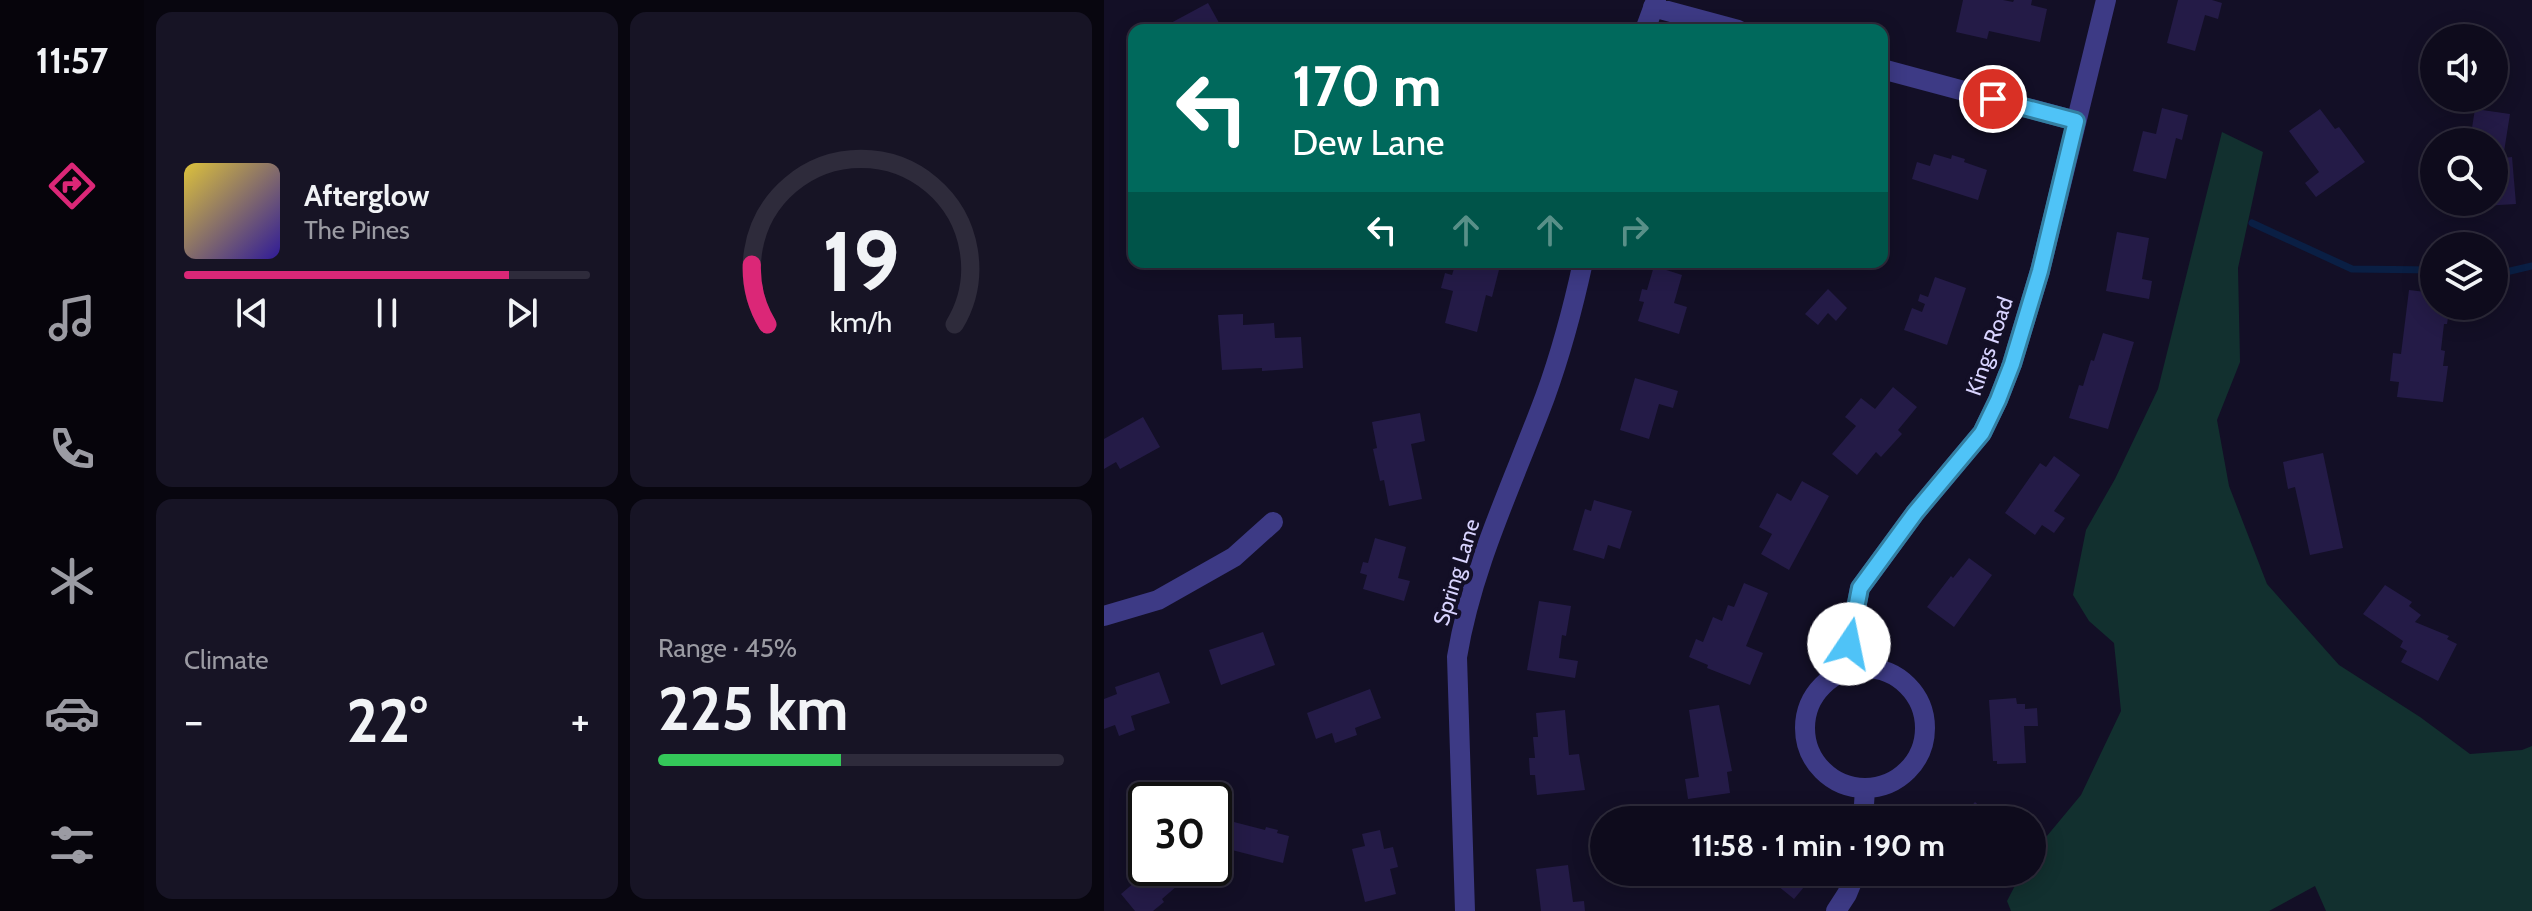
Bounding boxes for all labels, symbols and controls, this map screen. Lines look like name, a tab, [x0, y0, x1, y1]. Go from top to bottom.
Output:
map controls	[2420, 24, 2508, 320]
button: sound	[2420, 24, 2508, 112]
text: 11:57	[36, 38, 108, 82]
text: 170 m	[1292, 52, 1442, 120]
icon: left	[1160, 56, 1264, 160]
pin	[1959, 65, 2027, 133]
icon: arrive	[1971, 77, 2015, 121]
text: Dew Lane	[1292, 120, 1444, 164]
button: search	[2420, 128, 2508, 216]
icon: directions	[44, 158, 100, 214]
text: Afterglow	[304, 177, 430, 214]
icon: left	[1360, 208, 1404, 252]
icon: ahead	[1444, 208, 1488, 252]
icon: ahead	[1528, 208, 1572, 252]
icon: right	[1612, 208, 1656, 252]
text: 19	[822, 211, 900, 312]
text: The Pines	[304, 214, 410, 246]
button: layers	[2420, 232, 2508, 320]
icon: music	[44, 290, 100, 346]
icon: previous	[230, 291, 274, 335]
icon: pause	[365, 291, 409, 335]
icon: next	[500, 291, 544, 335]
street label: Kings Road	[1960, 293, 2019, 399]
text: km/h	[830, 304, 892, 339]
icon: phone	[44, 421, 100, 477]
street label: Spring Lane	[1427, 516, 1485, 629]
icon: climate	[44, 553, 100, 609]
position arrow	[1807, 602, 1891, 686]
text: Range · 45%	[658, 632, 797, 664]
text: Climate	[184, 644, 269, 676]
text: 225 km	[658, 672, 848, 745]
text: 22°	[347, 684, 427, 757]
icon: car	[44, 685, 100, 741]
text: −	[184, 694, 203, 747]
text: +	[571, 694, 590, 747]
speed limit sign: 30	[1128, 782, 1232, 886]
icon: filters	[44, 817, 100, 873]
text: 11:58 · 1 min · 190 m	[1691, 827, 1945, 864]

